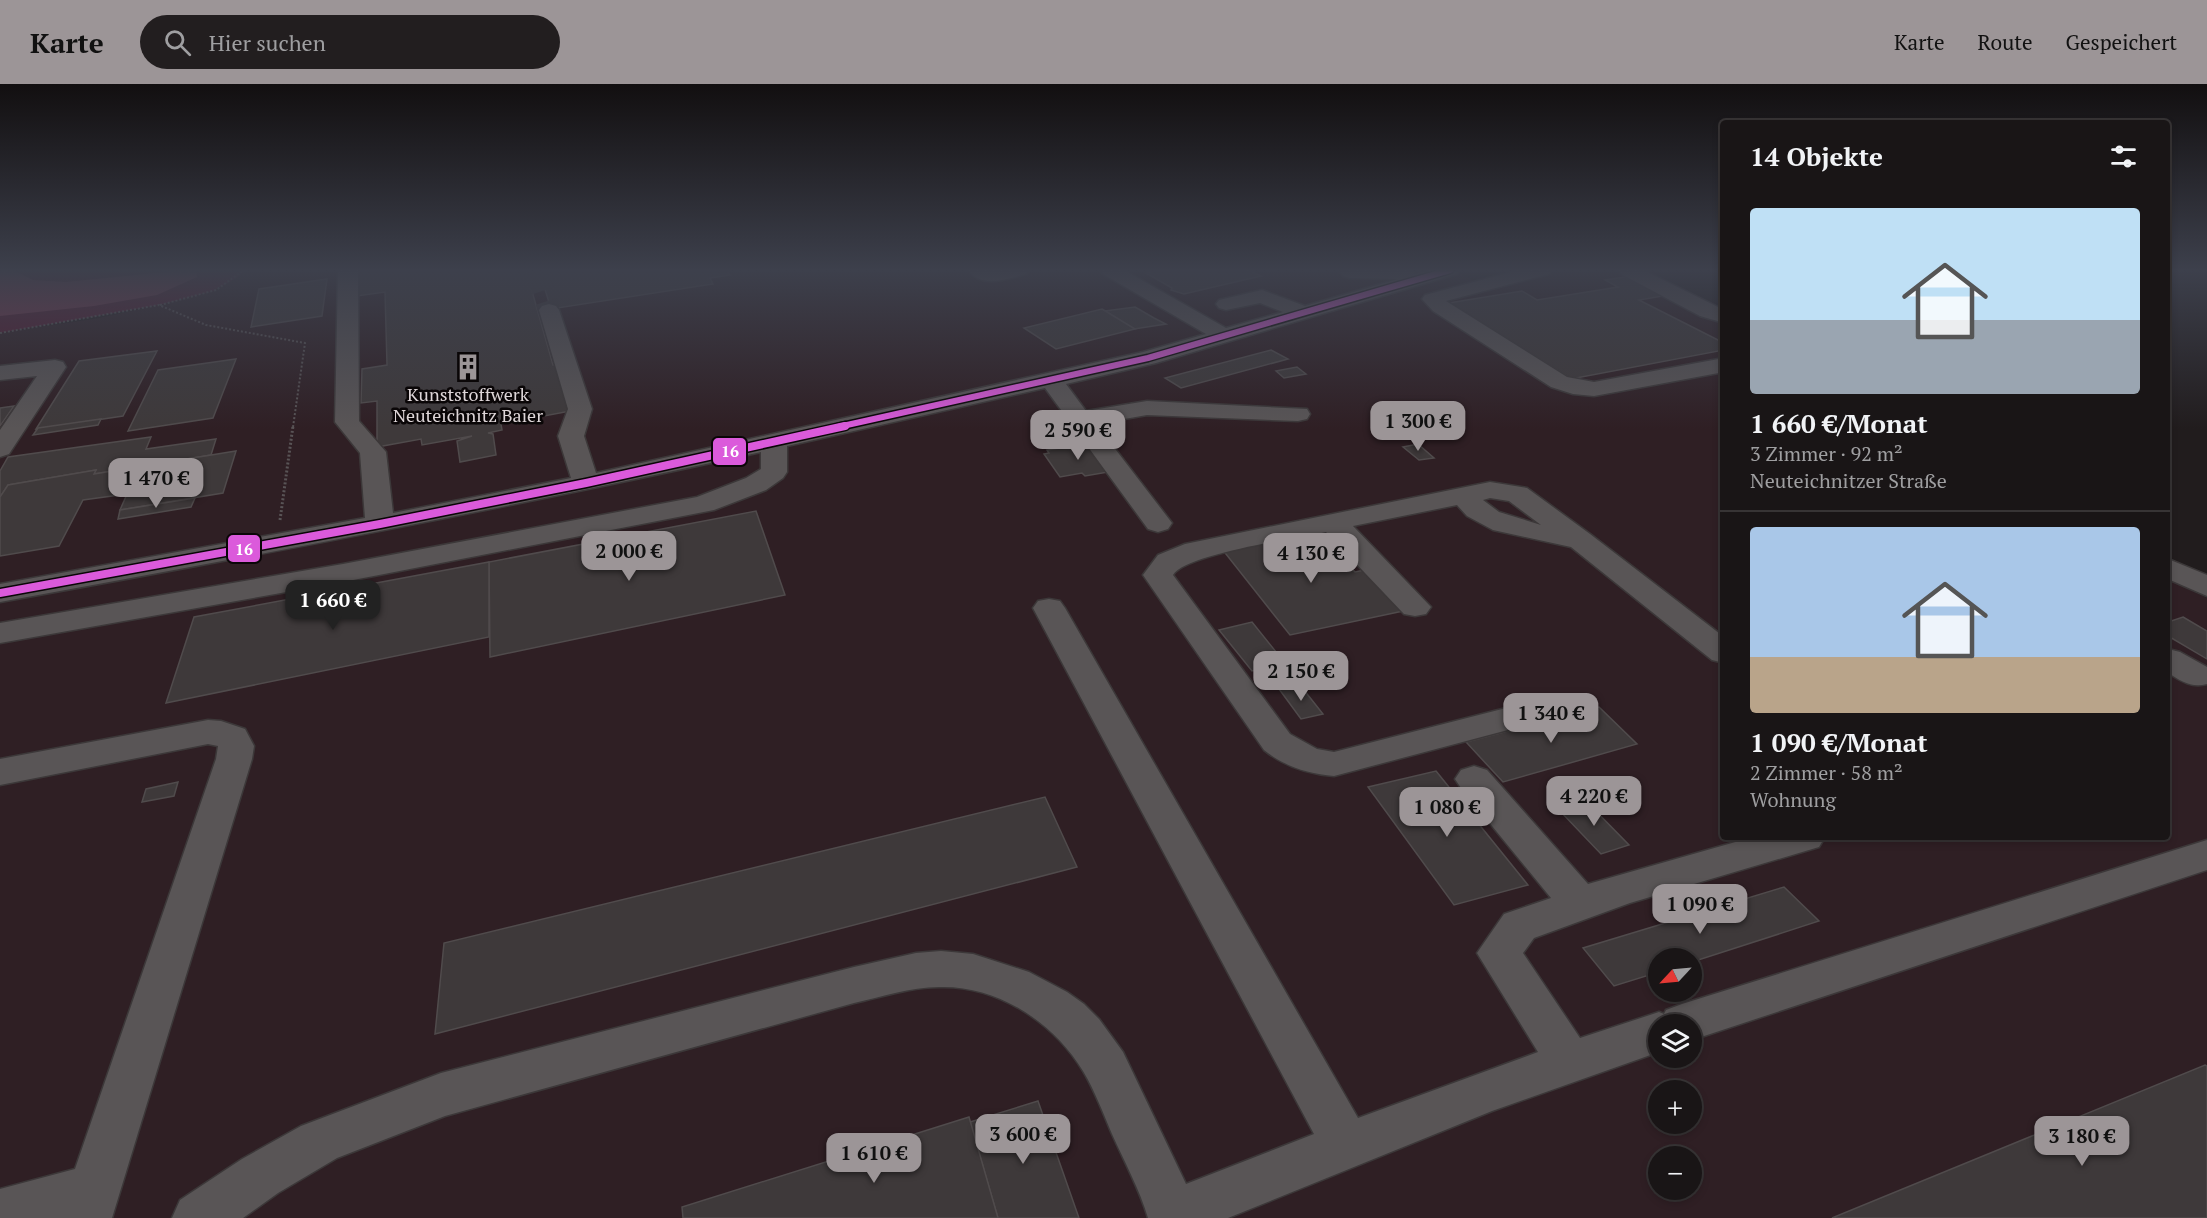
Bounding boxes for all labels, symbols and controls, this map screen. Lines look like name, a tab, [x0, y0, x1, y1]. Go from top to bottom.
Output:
search box	[140, 15, 560, 69]
text: Karte	[30, 24, 104, 61]
icon: search	[161, 26, 194, 59]
text: Hier suchen	[209, 28, 326, 57]
text: Karte	[1894, 28, 1945, 56]
text: Route	[1978, 28, 2033, 56]
text: Gespeichert	[2066, 28, 2177, 56]
text: 14 Objekte	[1750, 139, 1883, 173]
icon: filters	[2107, 140, 2140, 173]
icon: home	[1891, 247, 1999, 355]
building icon: Kunststoffwerk Neuteichnitz Baier	[453, 352, 483, 382]
place label: Kunststoffwerk Neuteichnitz Baier	[393, 382, 543, 427]
pin: 1 300 €	[1363, 401, 1473, 452]
text: 1 660 €/Monat	[1750, 406, 1928, 440]
text: 1 300 €	[1384, 407, 1452, 434]
pin: 2 590 €	[1023, 410, 1133, 461]
text: 2 590 €	[1044, 416, 1112, 443]
line badge: 16	[712, 437, 747, 466]
text: 16	[721, 440, 739, 462]
text: 3 Zimmer · 92 m²	[1750, 440, 1903, 467]
pin: 1 470 €	[101, 458, 211, 509]
text: 1 470 €	[122, 464, 190, 491]
text: Neuteichnitzer Straße	[1750, 467, 1947, 494]
pin: 2 000 €	[574, 531, 684, 582]
pin: 4 130 €	[1256, 533, 1366, 584]
line badge: 16	[227, 534, 261, 563]
text: 2 000 €	[595, 537, 663, 564]
text: 16	[235, 538, 253, 560]
text: 4 130 €	[1277, 539, 1345, 566]
icon: home	[1891, 566, 1999, 674]
pin: 1 660 €	[278, 580, 388, 631]
text: 1 660 €	[299, 586, 367, 613]
pin: 2 150 €	[1246, 651, 1356, 702]
text: 2 150 €	[1267, 657, 1335, 684]
pin: 1 340 €	[1496, 693, 1606, 744]
text: 1 340 €	[1517, 699, 1585, 726]
text: 1 090 €/Monat	[1750, 725, 1928, 759]
text: 2 Zimmer · 58 m²	[1750, 759, 1903, 786]
pin: 4 220 €	[1539, 776, 1649, 827]
text: 4 220 €	[1560, 782, 1628, 809]
text: Wohnung	[1750, 786, 1836, 813]
pin: 1 080 €	[1392, 787, 1502, 838]
text: 1 080 €	[1413, 793, 1481, 820]
pin: 1 090 €	[1645, 884, 1755, 935]
text: 1 090 €	[1666, 890, 1734, 917]
north arrow	[1648, 948, 1702, 1002]
map controls	[1648, 948, 1702, 1200]
button: layers	[1648, 1014, 1702, 1068]
button: +	[1648, 1080, 1702, 1134]
pin: 3 600 €	[968, 1114, 1078, 1165]
pin: 3 180 €	[2027, 1116, 2137, 1167]
text: 3 600 €	[989, 1120, 1057, 1147]
text: 3 180 €	[2048, 1122, 2116, 1149]
pin: 1 610 €	[819, 1133, 929, 1184]
text: 1 610 €	[840, 1139, 908, 1166]
button: −	[1648, 1146, 1702, 1200]

